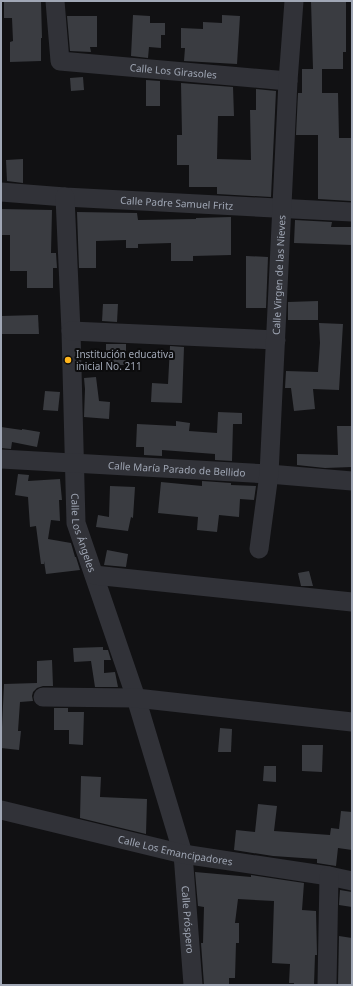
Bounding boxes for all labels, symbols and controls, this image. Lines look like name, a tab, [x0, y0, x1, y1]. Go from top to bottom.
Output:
street label: Calle Los Girasoles	[129, 60, 218, 82]
street label: Calle Padre Samuel Fritz	[120, 193, 234, 213]
street label: Calle Virgen de las Nieves	[269, 215, 289, 335]
place label: Institución educativa inicial No. 211	[76, 347, 174, 373]
marker: Institución educativa inicial No. 211	[63, 355, 73, 365]
street label: Calle María Parado de Bellido	[108, 458, 246, 480]
street label: Calle Los Ángeles	[68, 493, 99, 574]
street label: Calle Los Emancipadores	[117, 832, 234, 868]
street label: Calle Próspero	[178, 885, 198, 954]

